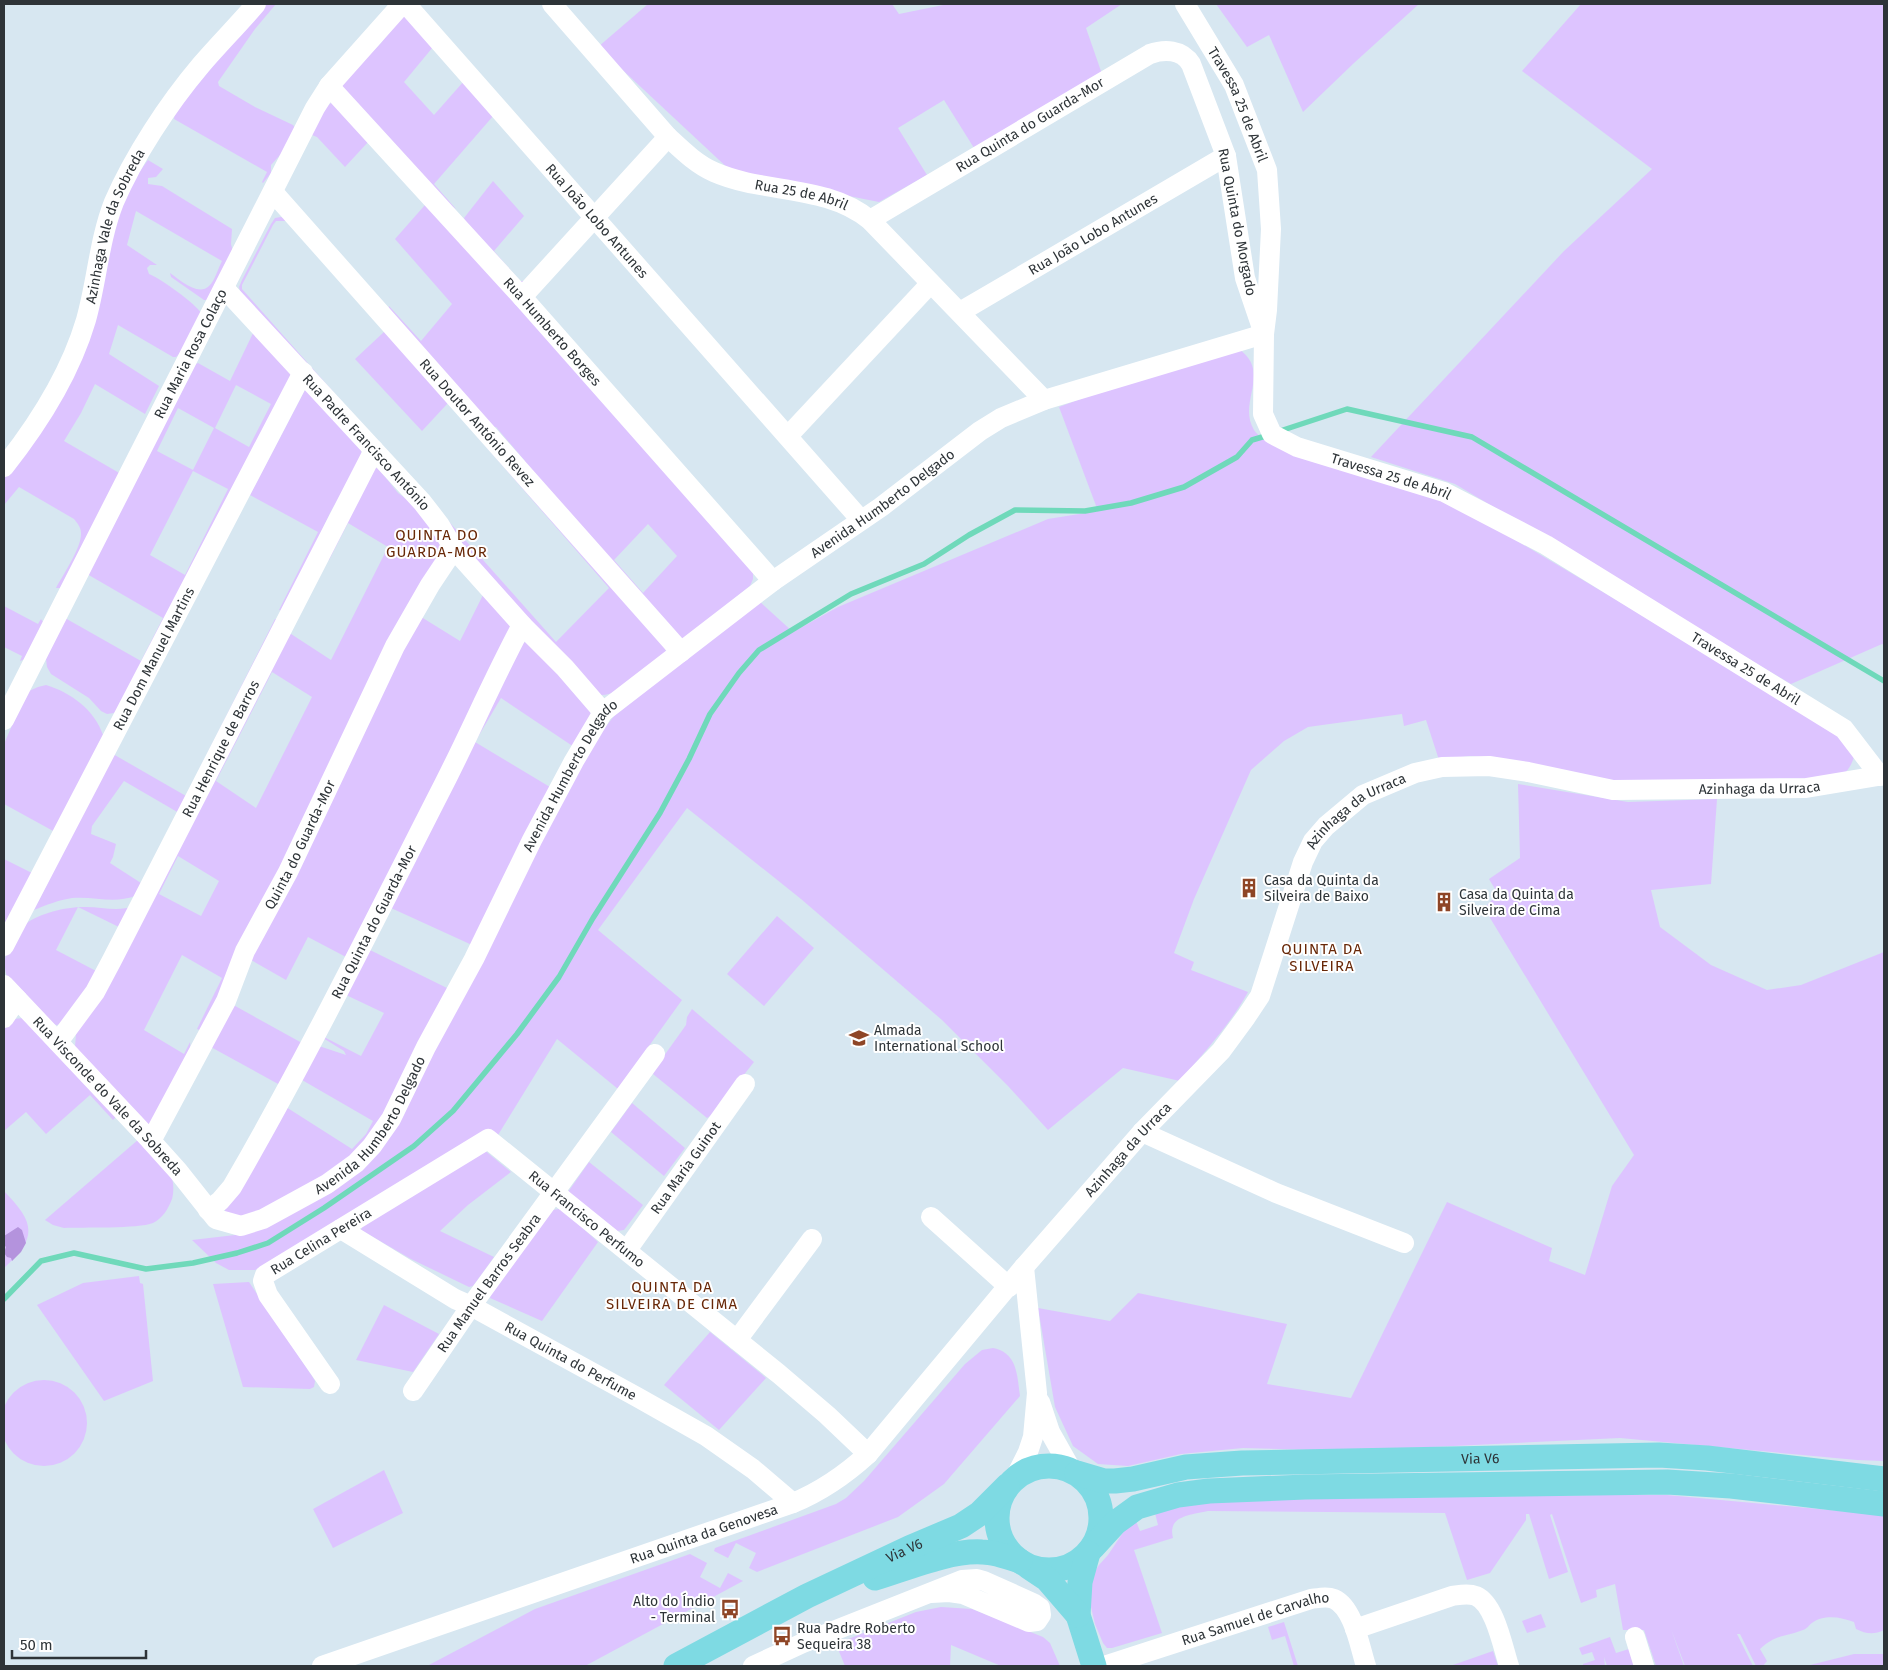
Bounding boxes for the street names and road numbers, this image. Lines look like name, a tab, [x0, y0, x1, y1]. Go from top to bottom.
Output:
street label: Travessa 25 de Abril	[1204, 44, 1272, 164]
street label: Rua Quinta do Guarda-Mor	[953, 74, 1108, 176]
street label: Azinhaga Vale da Sobreda	[82, 146, 148, 305]
street label: Rua Quinta do Morgado	[1214, 147, 1260, 297]
street label: Rua João Lobo Antunes	[542, 160, 652, 282]
street label: Rua 25 de Abril	[753, 176, 851, 214]
street label: Rua João Lobo Antunes	[1025, 189, 1161, 279]
street label: Rua Humberto Borges	[500, 274, 605, 390]
street label: Rua Maria Rosa Colaço	[150, 286, 230, 421]
street label: Rua Doutor António Revez	[416, 355, 539, 490]
street label: Rua Padre Francisco António	[299, 370, 434, 514]
street label: Avenida Humberto Delgado	[807, 445, 958, 561]
street label: Travessa 25 de Abril	[1329, 449, 1454, 503]
street label: Rua Dom Manuel Martins	[109, 584, 198, 733]
street label: Travessa 25 de Abril	[1688, 628, 1804, 709]
street label: Rua Henrique de Barros	[178, 677, 263, 820]
street label: Avenida Humberto Delgado	[519, 696, 621, 854]
street label: Azinhaga da Urraca	[1302, 769, 1408, 852]
street label: Quinta do Guarda-Mor	[261, 777, 339, 912]
street label: Azinhaga da Urraca	[1699, 777, 1822, 798]
street label: Rua Quinta do Guarda-Mor	[327, 842, 420, 1002]
street label: Rua Visconde do Vale da Sobreda	[29, 1013, 186, 1179]
street label: Avenida Humberto Delgado	[311, 1053, 429, 1198]
street label: Azinhaga da Urraca	[1081, 1099, 1175, 1200]
street label: Rua Maria Guinot	[647, 1117, 725, 1217]
street label: Rua Francisco Perfumo	[525, 1167, 648, 1271]
street label: Rua Celina Pereira	[267, 1204, 374, 1278]
street label: Rua Manuel Barros Seabra	[433, 1210, 544, 1356]
street label: Rua Quinta do Perfume	[502, 1318, 640, 1404]
street label: Via V6	[1461, 1450, 1500, 1467]
street label: Rua Quinta da Genovesa	[628, 1500, 780, 1567]
street label: Via V6	[883, 1535, 925, 1566]
street label: Rua Samuel de Carvalho	[1179, 1589, 1329, 1649]

